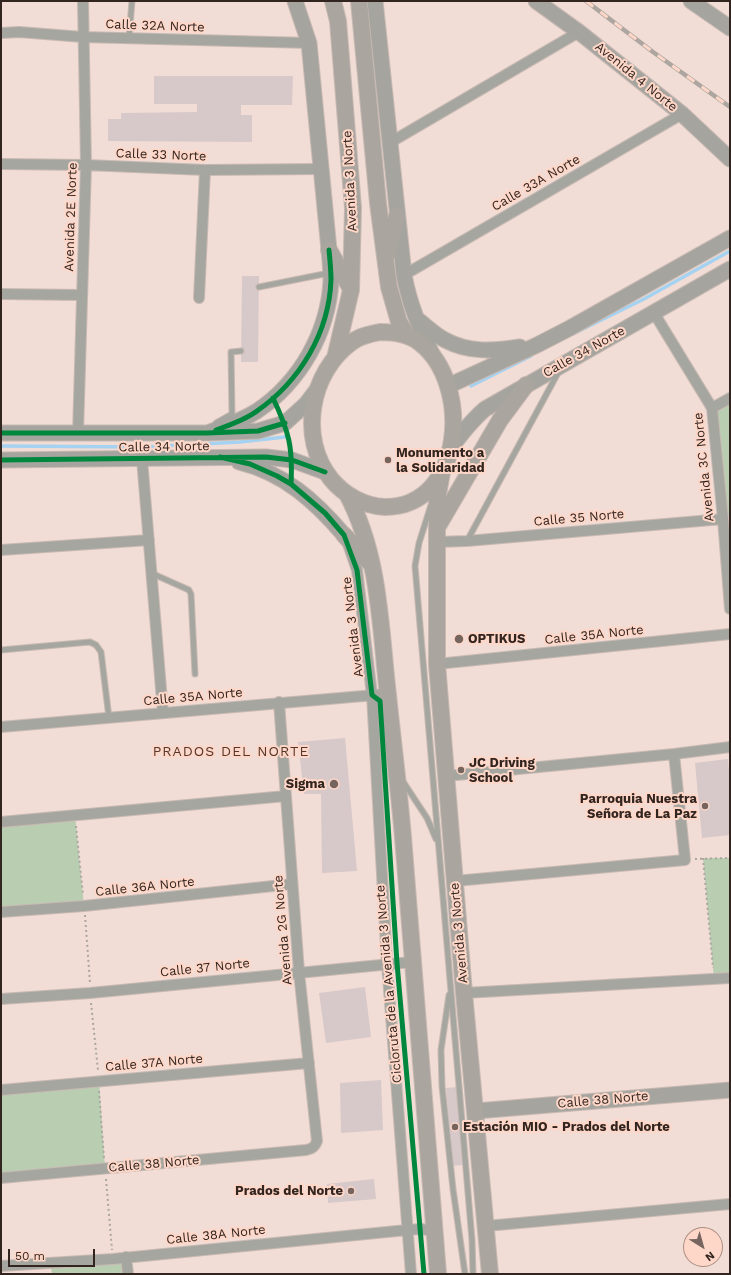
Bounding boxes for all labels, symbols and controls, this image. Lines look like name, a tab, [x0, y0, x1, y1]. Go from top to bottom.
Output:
street label: Calle 32A Norte	[105, 16, 205, 36]
street label: Avenida 4 Norte	[592, 39, 680, 115]
street label: Avenida 3 Norte	[340, 130, 360, 232]
street label: Calle 33 Norte	[115, 146, 207, 164]
street label: Calle 33A Norte	[489, 151, 583, 215]
street label: Avenida 2E Norte	[61, 162, 81, 272]
street label: Calle 34 Norte	[540, 323, 628, 381]
street label: Avenida 3C Norte	[690, 412, 718, 522]
street label: Calle 34 Norte	[118, 438, 210, 456]
place label: Monumento a la Solidaridad	[396, 445, 485, 476]
marker: Monumento a la Solidaridad	[383, 455, 393, 465]
street label: Calle 35 Norte	[533, 506, 625, 530]
street label: Avenida 3 Norte	[339, 576, 367, 678]
street label: Calle 35A Norte	[544, 622, 644, 648]
place label: OPTIKUS	[468, 631, 525, 647]
marker: OPTIKUS	[453, 633, 465, 645]
street label: Calle 35A Norte	[143, 685, 243, 709]
district label: PRADOS DEL NORTE	[153, 744, 309, 760]
place label: JC Driving School	[469, 755, 535, 786]
marker: JC Driving School	[456, 765, 466, 775]
place label: Sigma	[286, 776, 325, 792]
marker: Sigma	[328, 778, 340, 790]
place label: Parroquia Nuestra Señora de La Paz	[580, 791, 697, 822]
marker: Parroquia Nuestra Señora de La Paz	[700, 801, 710, 811]
street label: Calle 36A Norte	[95, 874, 195, 900]
street label: Avenida 2G Norte	[270, 874, 296, 986]
street label: Avenida 3 Norte	[447, 882, 471, 984]
street label: Cicloruta de la Avenida 3 Norte	[373, 884, 405, 1084]
street label: Calle 37 Norte	[159, 956, 251, 980]
street label: Calle 37A Norte	[105, 1051, 203, 1075]
street label: Calle 38 Norte	[557, 1088, 649, 1112]
place label: Estación MIO - Prados del Norte	[463, 1119, 670, 1135]
marker: Estación MIO - Prados del Norte	[450, 1122, 460, 1132]
street label: Calle 38 Norte	[108, 1152, 200, 1176]
place label: Prados del Norte	[235, 1183, 343, 1199]
marker: Prados del Norte	[346, 1186, 356, 1196]
street label: Calle 38A Norte	[166, 1222, 266, 1248]
north arrow	[683, 1227, 723, 1267]
scale bar	[10, 1241, 97, 1267]
text: 50 m	[15, 1249, 45, 1263]
text: N	[703, 1249, 717, 1264]

